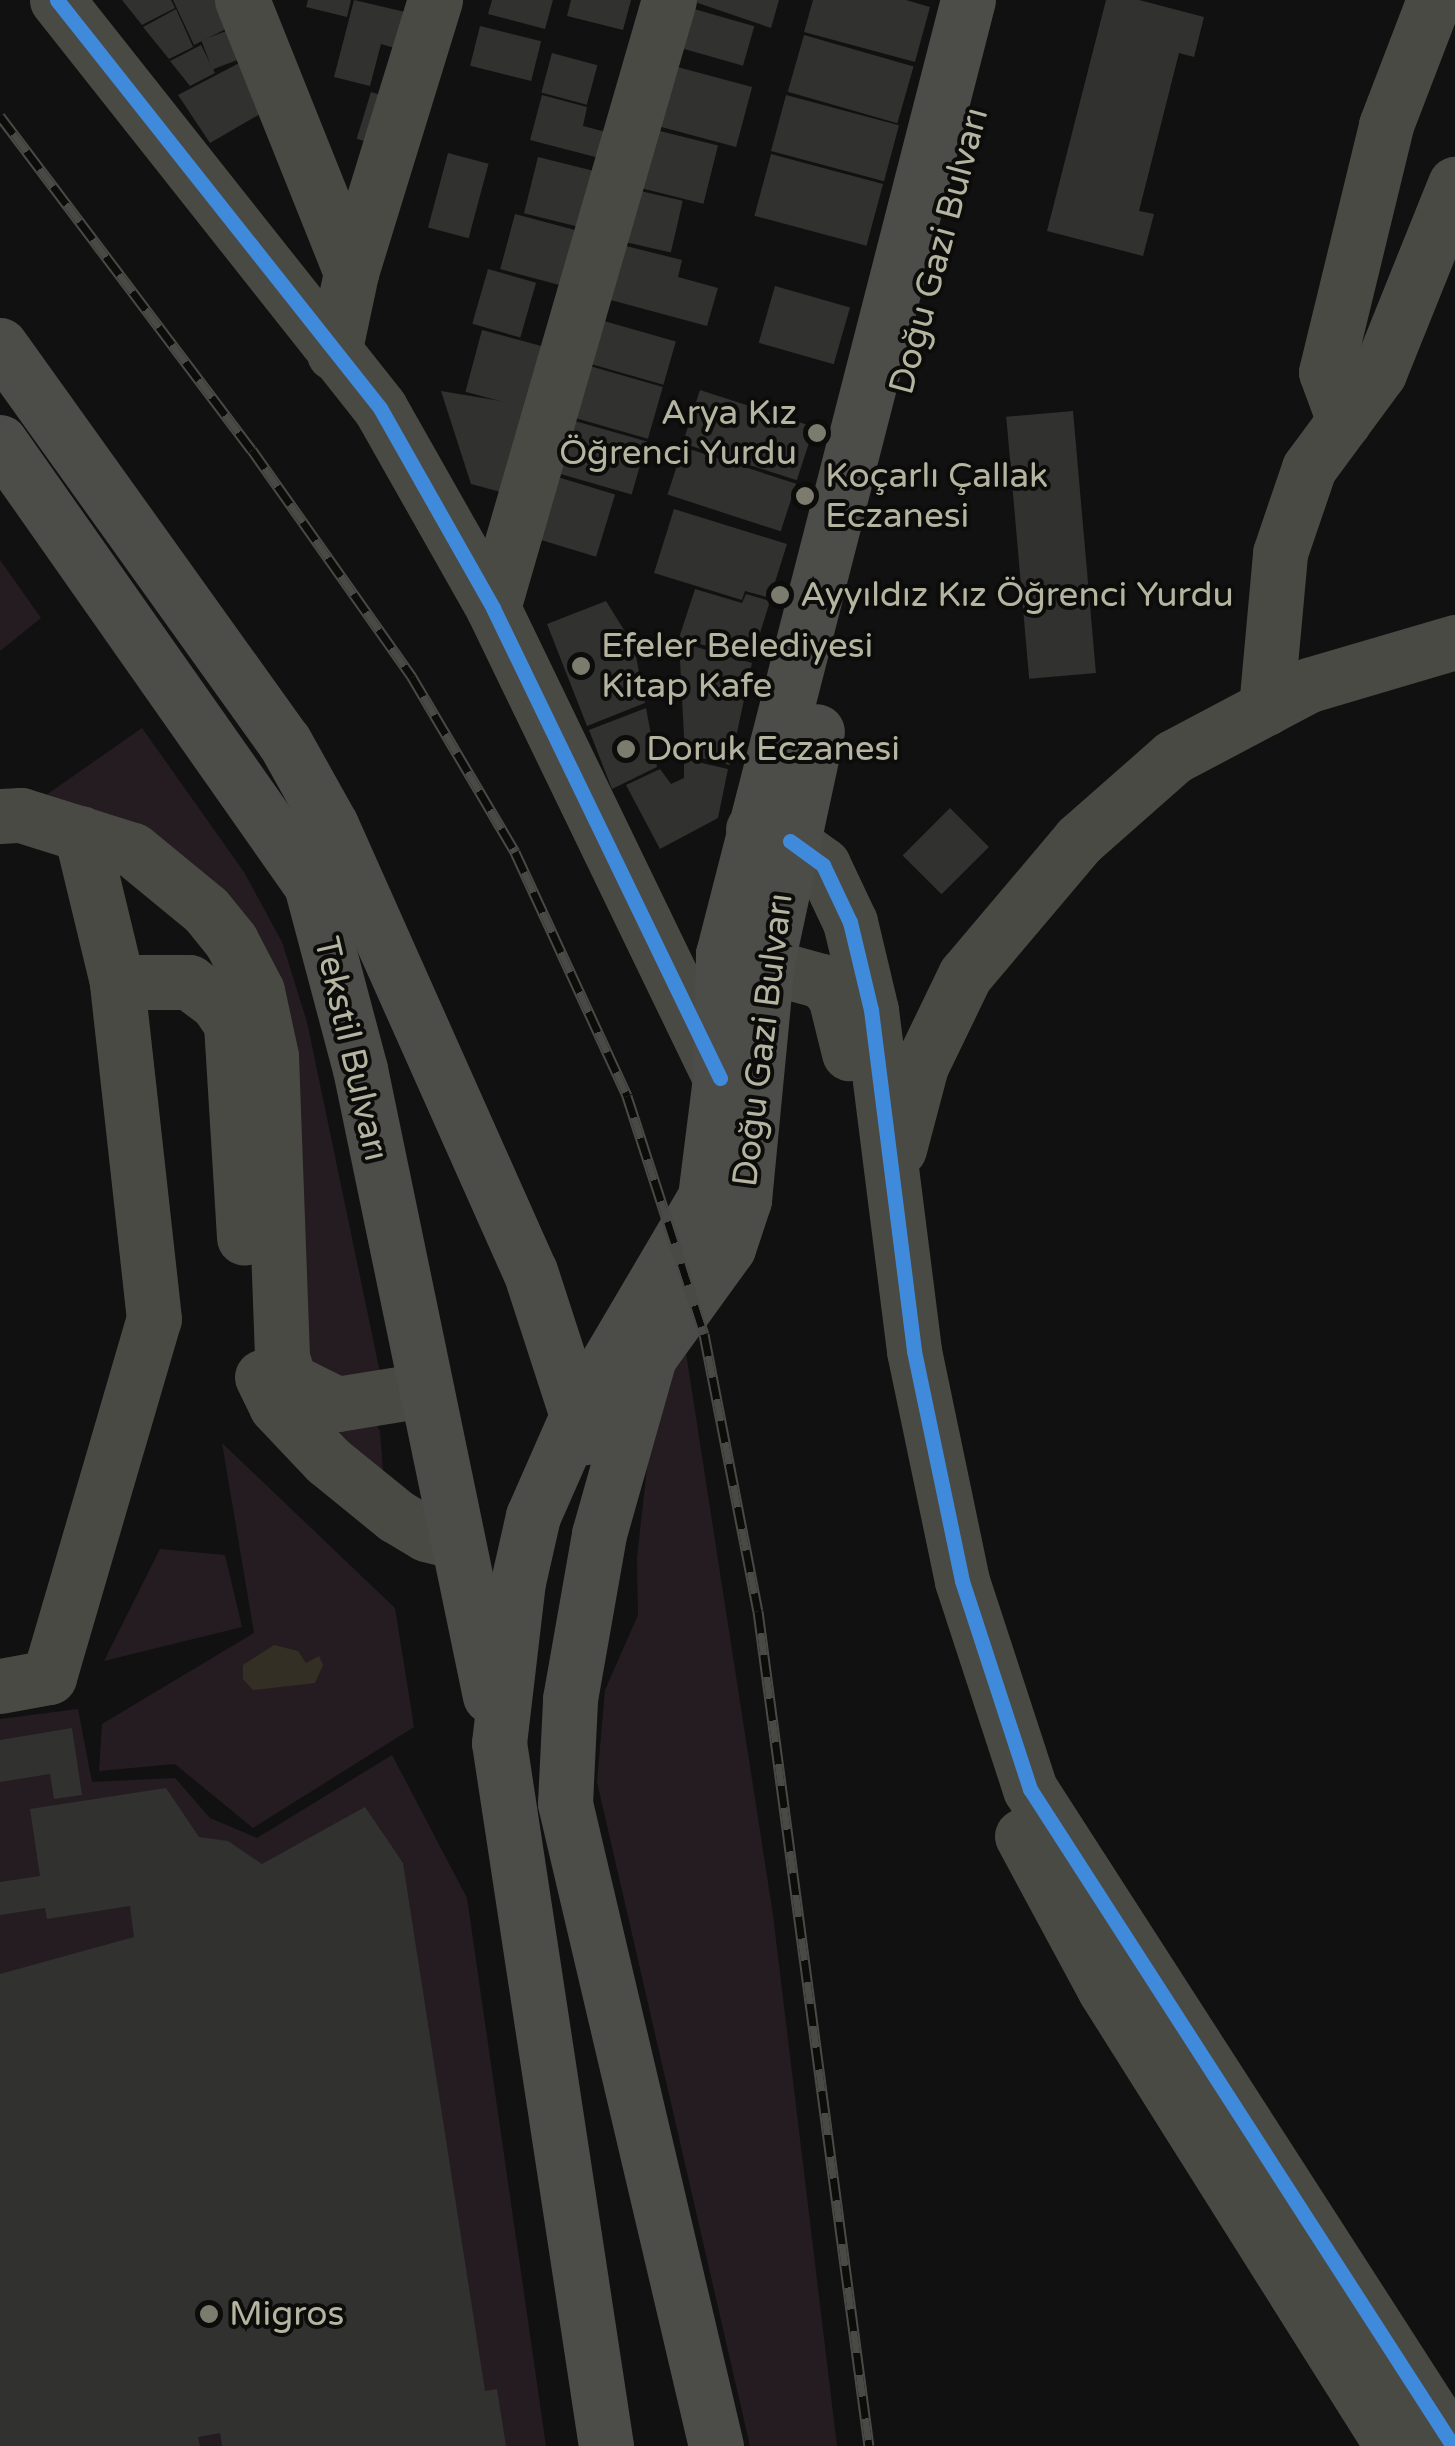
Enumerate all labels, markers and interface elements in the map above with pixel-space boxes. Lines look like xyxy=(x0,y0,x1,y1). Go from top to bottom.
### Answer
street label: Doğu Gazi Bulvarı xyxy=(881,103,997,399)
place label: Arya Kız Öğrenci Yurdu xyxy=(559,392,797,474)
marker: Arya Kız Öğrenci Yurdu xyxy=(806,422,828,444)
place label: Koçarlı Çallak Eczanesi xyxy=(825,455,1048,537)
marker: Koçarlı Çallak Eczanesi xyxy=(794,485,816,507)
place label: Ayyıldız Kız Öğrenci Yurdu xyxy=(800,574,1234,616)
marker: Ayyıldız Kız Öğrenci Yurdu xyxy=(769,584,791,606)
place label: Efeler Belediyesi Kitap Kafe xyxy=(601,625,873,707)
marker: Efeler Belediyesi Kitap Kafe xyxy=(570,655,592,677)
place label: Doruk Eczanesi xyxy=(646,728,900,770)
marker: Doruk Eczanesi xyxy=(615,738,637,760)
street label: Doğu Gazi Bulvarı xyxy=(724,891,802,1189)
street label: Tekstil Bulvarı xyxy=(305,933,397,1165)
place label: Migros xyxy=(229,2293,344,2335)
marker: Migros xyxy=(198,2303,220,2325)

